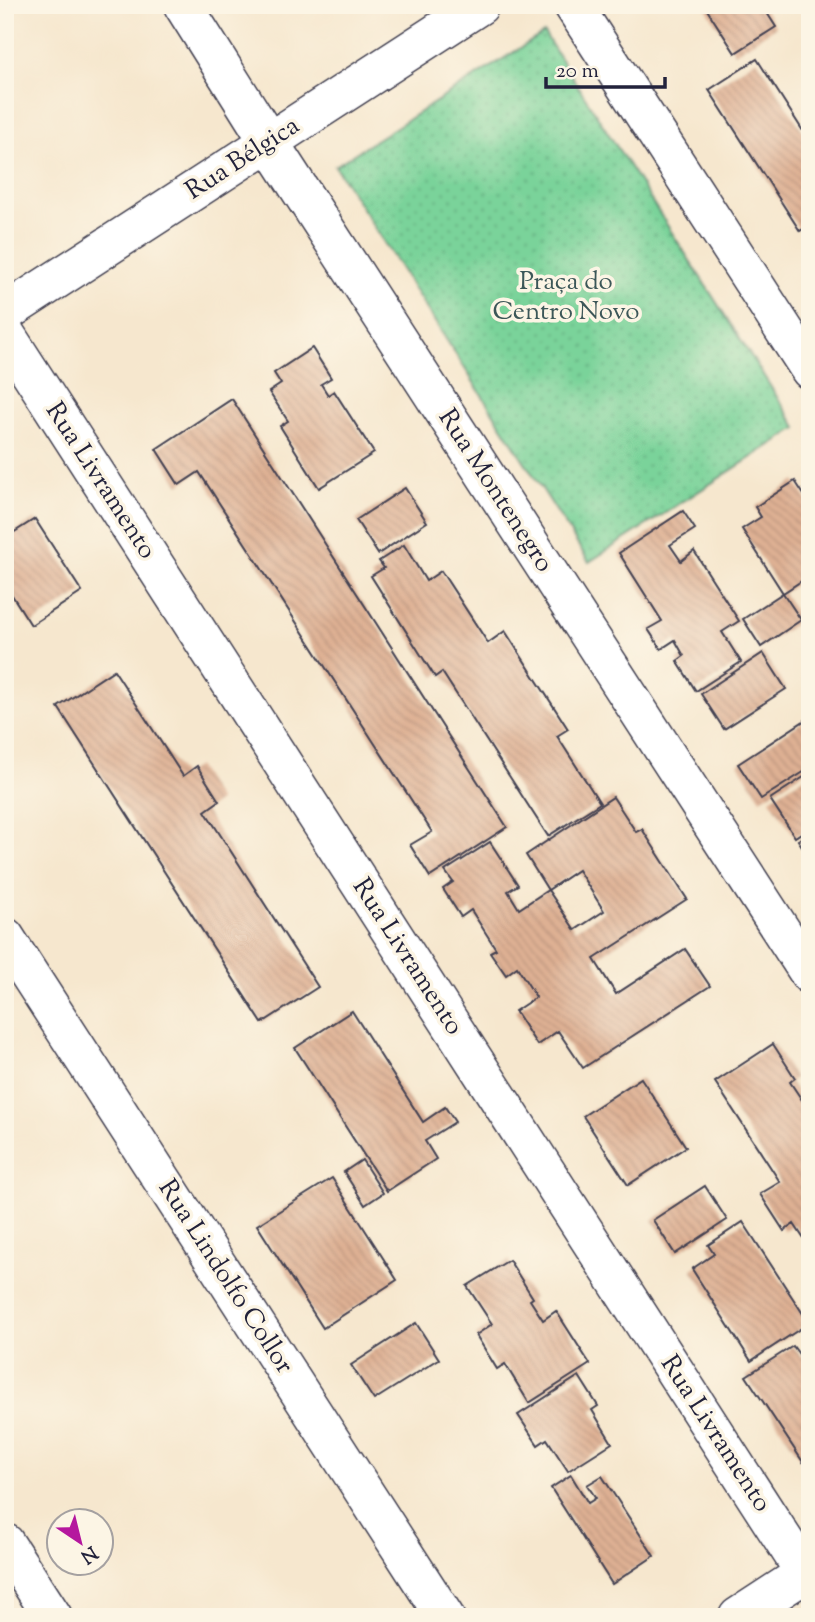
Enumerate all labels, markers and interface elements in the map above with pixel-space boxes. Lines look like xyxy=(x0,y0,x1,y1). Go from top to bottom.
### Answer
scale bar xyxy=(546,46,664,90)
text: 20 m xyxy=(556,57,599,87)
street label: Rua Bélgica xyxy=(179,108,307,210)
park label: Praça do Centro Novo xyxy=(493,264,639,331)
street label: Rua Livramento xyxy=(35,395,165,567)
street label: Rua Montenegro xyxy=(428,402,562,580)
street label: Rua Livramento xyxy=(342,871,472,1043)
street label: Rua Lindolfo Collor xyxy=(148,1173,302,1382)
street label: Rua Livramento xyxy=(650,1348,780,1520)
north arrow xyxy=(46,1506,116,1576)
text: N xyxy=(74,1538,102,1569)

